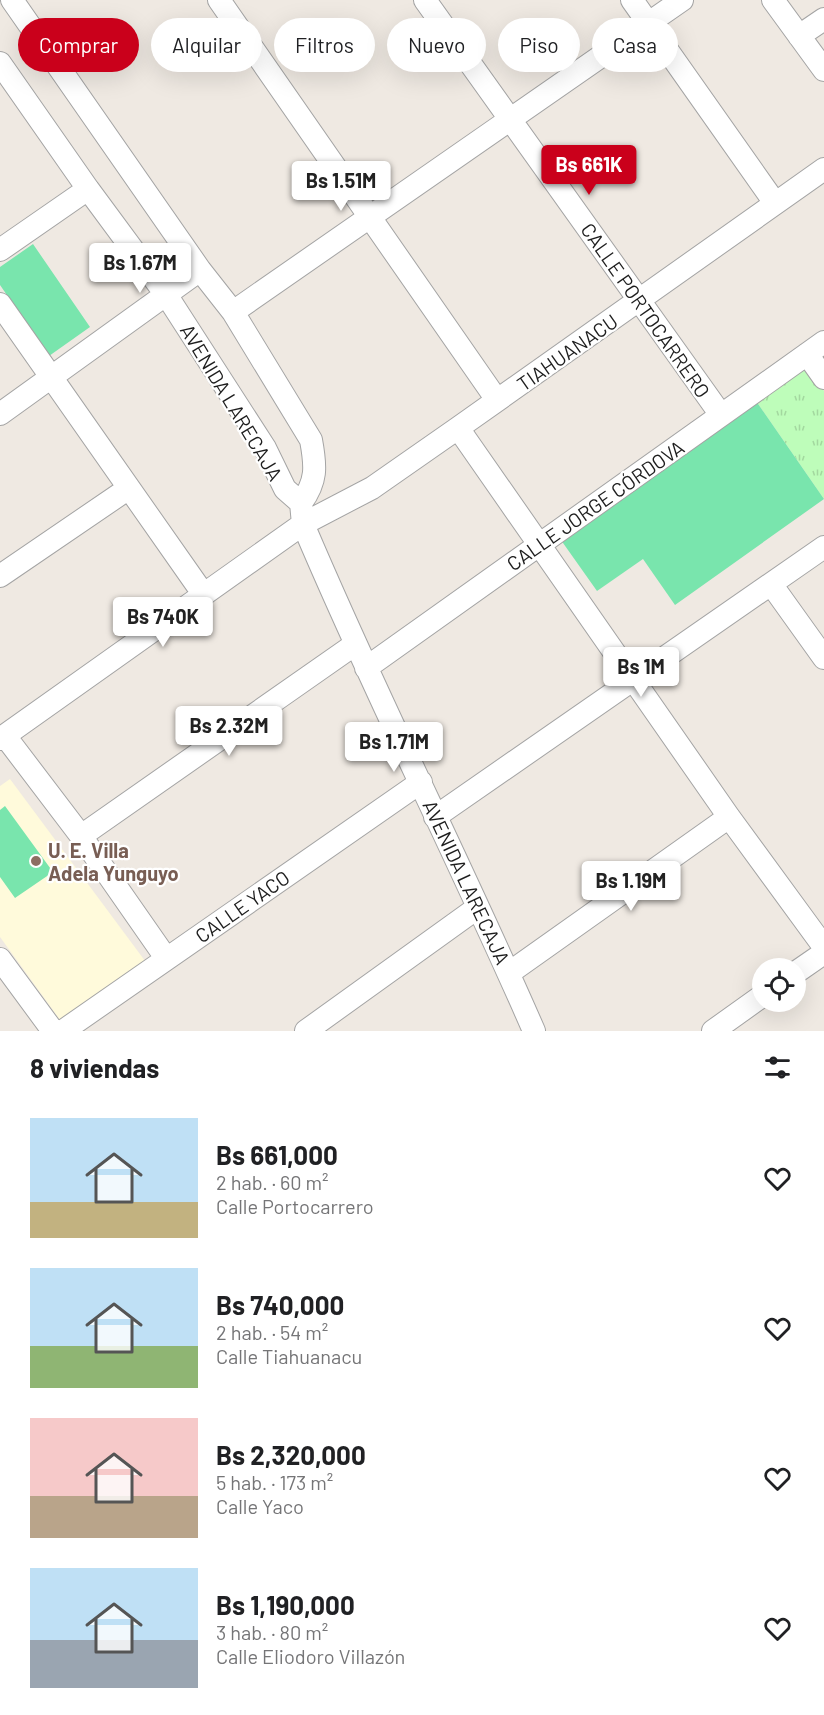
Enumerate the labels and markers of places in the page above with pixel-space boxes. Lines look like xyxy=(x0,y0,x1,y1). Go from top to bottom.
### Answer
pin: Bs 661K xyxy=(534,145,644,196)
pin: Bs 1.51M xyxy=(279,161,403,212)
pin: Bs 1.67M xyxy=(78,243,202,294)
pin: Bs 740K xyxy=(108,597,218,648)
pin: Bs 1M xyxy=(599,647,683,698)
pin: Bs 2.32M xyxy=(167,706,291,757)
pin: Bs 1.71M xyxy=(332,722,456,773)
place label: U. E. Villa Adela Yunguyo xyxy=(48,838,179,885)
marker: U. E. Villa Adela Yunguyo xyxy=(29,854,43,868)
pin: Bs 1.19M xyxy=(569,861,693,912)

